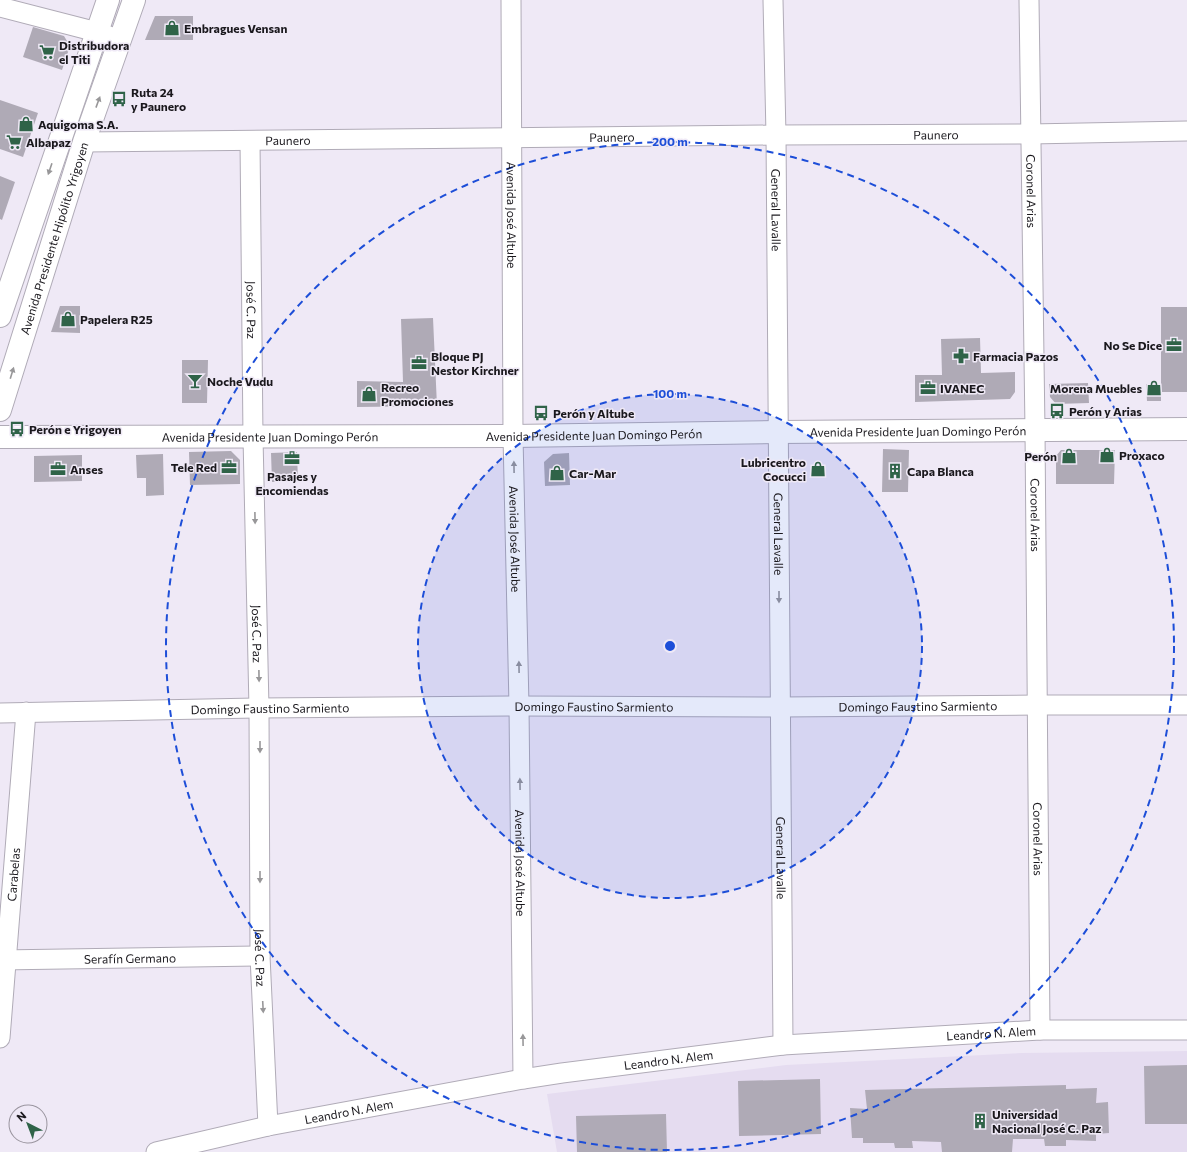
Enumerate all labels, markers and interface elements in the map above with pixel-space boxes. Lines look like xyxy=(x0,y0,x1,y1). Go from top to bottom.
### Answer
shop icon: Embragues Vensan xyxy=(163,19,181,37)
place label: Embragues Vensan xyxy=(184,21,287,35)
place label: Distribudora el Titi xyxy=(59,38,129,66)
supermarket icon: Distribudora el Titi xyxy=(38,43,56,61)
place label: Ruta 24 y Paunero xyxy=(131,85,186,113)
bus stop icon: Ruta 24 y Paunero xyxy=(110,90,128,108)
one-way arrow xyxy=(96,96,102,108)
shop icon: Aquigoma S.A. xyxy=(17,115,35,133)
place label: Aquigoma S.A. xyxy=(38,117,118,131)
street label: Paunero xyxy=(913,127,959,141)
street label: Paunero xyxy=(589,129,635,144)
supermarket icon: Albapaz xyxy=(5,133,23,151)
street label: Paunero xyxy=(265,133,311,147)
text: 200 m xyxy=(652,134,688,148)
place label: Albapaz xyxy=(26,135,71,149)
street label: Avenida Presidente Hipólito Yrigoyen xyxy=(17,140,91,336)
street label: Coronel Arias xyxy=(1024,154,1039,228)
street label: Avenida José Altube xyxy=(504,162,519,268)
one-way arrow xyxy=(47,164,53,176)
street label: General Lavalle xyxy=(769,169,784,251)
street label: José C. Paz xyxy=(243,281,259,339)
shop icon: Papelera R25 xyxy=(59,310,77,328)
place label: Papelera R25 xyxy=(80,312,153,326)
office icon: No Se Dice xyxy=(1165,336,1183,354)
place label: No Se Dice xyxy=(1103,338,1162,352)
pharmacy icon: Farmacia Pazos xyxy=(952,347,970,365)
place label: Bloque PJ Nestor Kirchner xyxy=(431,349,519,377)
place label: Farmacia Pazos xyxy=(973,349,1059,363)
office icon: Bloque PJ Nestor Kirchner xyxy=(410,354,428,372)
one-way arrow xyxy=(9,366,15,378)
bar icon: Noche Vudu xyxy=(186,372,204,390)
place label: Noche Vudu xyxy=(207,374,273,388)
office icon: IVANEC xyxy=(919,379,937,397)
shop icon: Morena Muebles xyxy=(1145,379,1163,397)
place label: Recreo Promociones xyxy=(381,380,454,408)
place label: IVANEC xyxy=(940,381,984,395)
place label: Morena Muebles xyxy=(1050,381,1142,395)
shop icon: Recreo Promociones xyxy=(360,385,378,403)
text: 100 m xyxy=(653,386,687,400)
bus stop icon: Perón y Arias xyxy=(1048,402,1066,420)
bus stop icon: Perón y Altube xyxy=(532,404,550,422)
place label: Perón y Arias xyxy=(1069,404,1142,418)
place label: Perón y Altube xyxy=(553,406,634,420)
bus stop icon: Perón e Yrigoyen xyxy=(8,420,26,438)
place label: Perón e Yrigoyen xyxy=(29,422,121,436)
street label: Avenida Presidente Juan Domingo Perón xyxy=(810,423,1026,439)
street label: Avenida Presidente Juan Domingo Perón xyxy=(486,426,702,443)
street label: Avenida Presidente Juan Domingo Perón xyxy=(162,429,378,444)
shop icon: Proxaco xyxy=(1098,446,1116,464)
shop icon: Perón xyxy=(1060,447,1078,465)
place label: Proxaco xyxy=(1119,448,1165,462)
office icon: Pasajes y Encomiendas xyxy=(283,449,301,467)
place label: Perón xyxy=(1024,449,1057,463)
place label: Lubricentro Cocucci xyxy=(741,455,806,483)
office icon: Tele Red xyxy=(220,458,238,476)
office icon: Anses xyxy=(49,460,67,478)
place label: Tele Red xyxy=(171,460,217,474)
shop icon: Lubricentro Cocucci xyxy=(809,460,827,478)
one-way arrow xyxy=(510,461,517,473)
place label: Anses xyxy=(70,462,103,476)
building icon: Capa Blanca xyxy=(886,462,904,480)
shop icon: Car-Mar xyxy=(548,464,566,482)
place label: Capa Blanca xyxy=(907,464,974,478)
place label: Car-Mar xyxy=(569,466,616,480)
place label: Pasajes y Encomiendas xyxy=(255,469,329,497)
street label: Coronel Arias xyxy=(1028,478,1043,552)
street label: Avenida José Altube xyxy=(507,485,523,592)
street label: General Lavalle xyxy=(772,493,786,575)
one-way arrow xyxy=(252,512,258,525)
one-way arrow xyxy=(776,591,783,603)
street label: José C. Paz xyxy=(249,605,265,663)
centre of rings xyxy=(663,639,677,653)
one-way arrow xyxy=(515,661,522,673)
one-way arrow xyxy=(256,670,262,683)
street label: Domingo Faustino Sarmiento xyxy=(838,698,997,714)
street label: Domingo Faustino Sarmiento xyxy=(514,699,673,714)
street label: Domingo Faustino Sarmiento xyxy=(190,700,349,716)
one-way arrow xyxy=(257,741,263,754)
one-way arrow xyxy=(517,777,523,790)
street label: Coronel Arias xyxy=(1031,802,1046,876)
street label: Avenida José Altube xyxy=(513,809,528,916)
street label: General Lavalle xyxy=(774,817,789,899)
street label: Carabelas xyxy=(4,847,22,902)
one-way arrow xyxy=(257,871,263,884)
street label: José C. Paz xyxy=(252,929,268,987)
street label: Serafín Germano xyxy=(84,950,176,966)
one-way arrow xyxy=(260,1001,266,1014)
street label: Leandro N. Alem xyxy=(946,1023,1036,1042)
one-way arrow xyxy=(520,1033,526,1046)
street label: Leandro N. Alem xyxy=(623,1047,714,1072)
street label: Leandro N. Alem xyxy=(303,1096,394,1126)
north arrow xyxy=(8,1104,48,1144)
place label: Universidad Nacional José C. Paz xyxy=(992,1107,1102,1136)
text: N xyxy=(14,1109,28,1124)
building icon: Universidad Nacional José C. Paz xyxy=(971,1112,989,1130)

